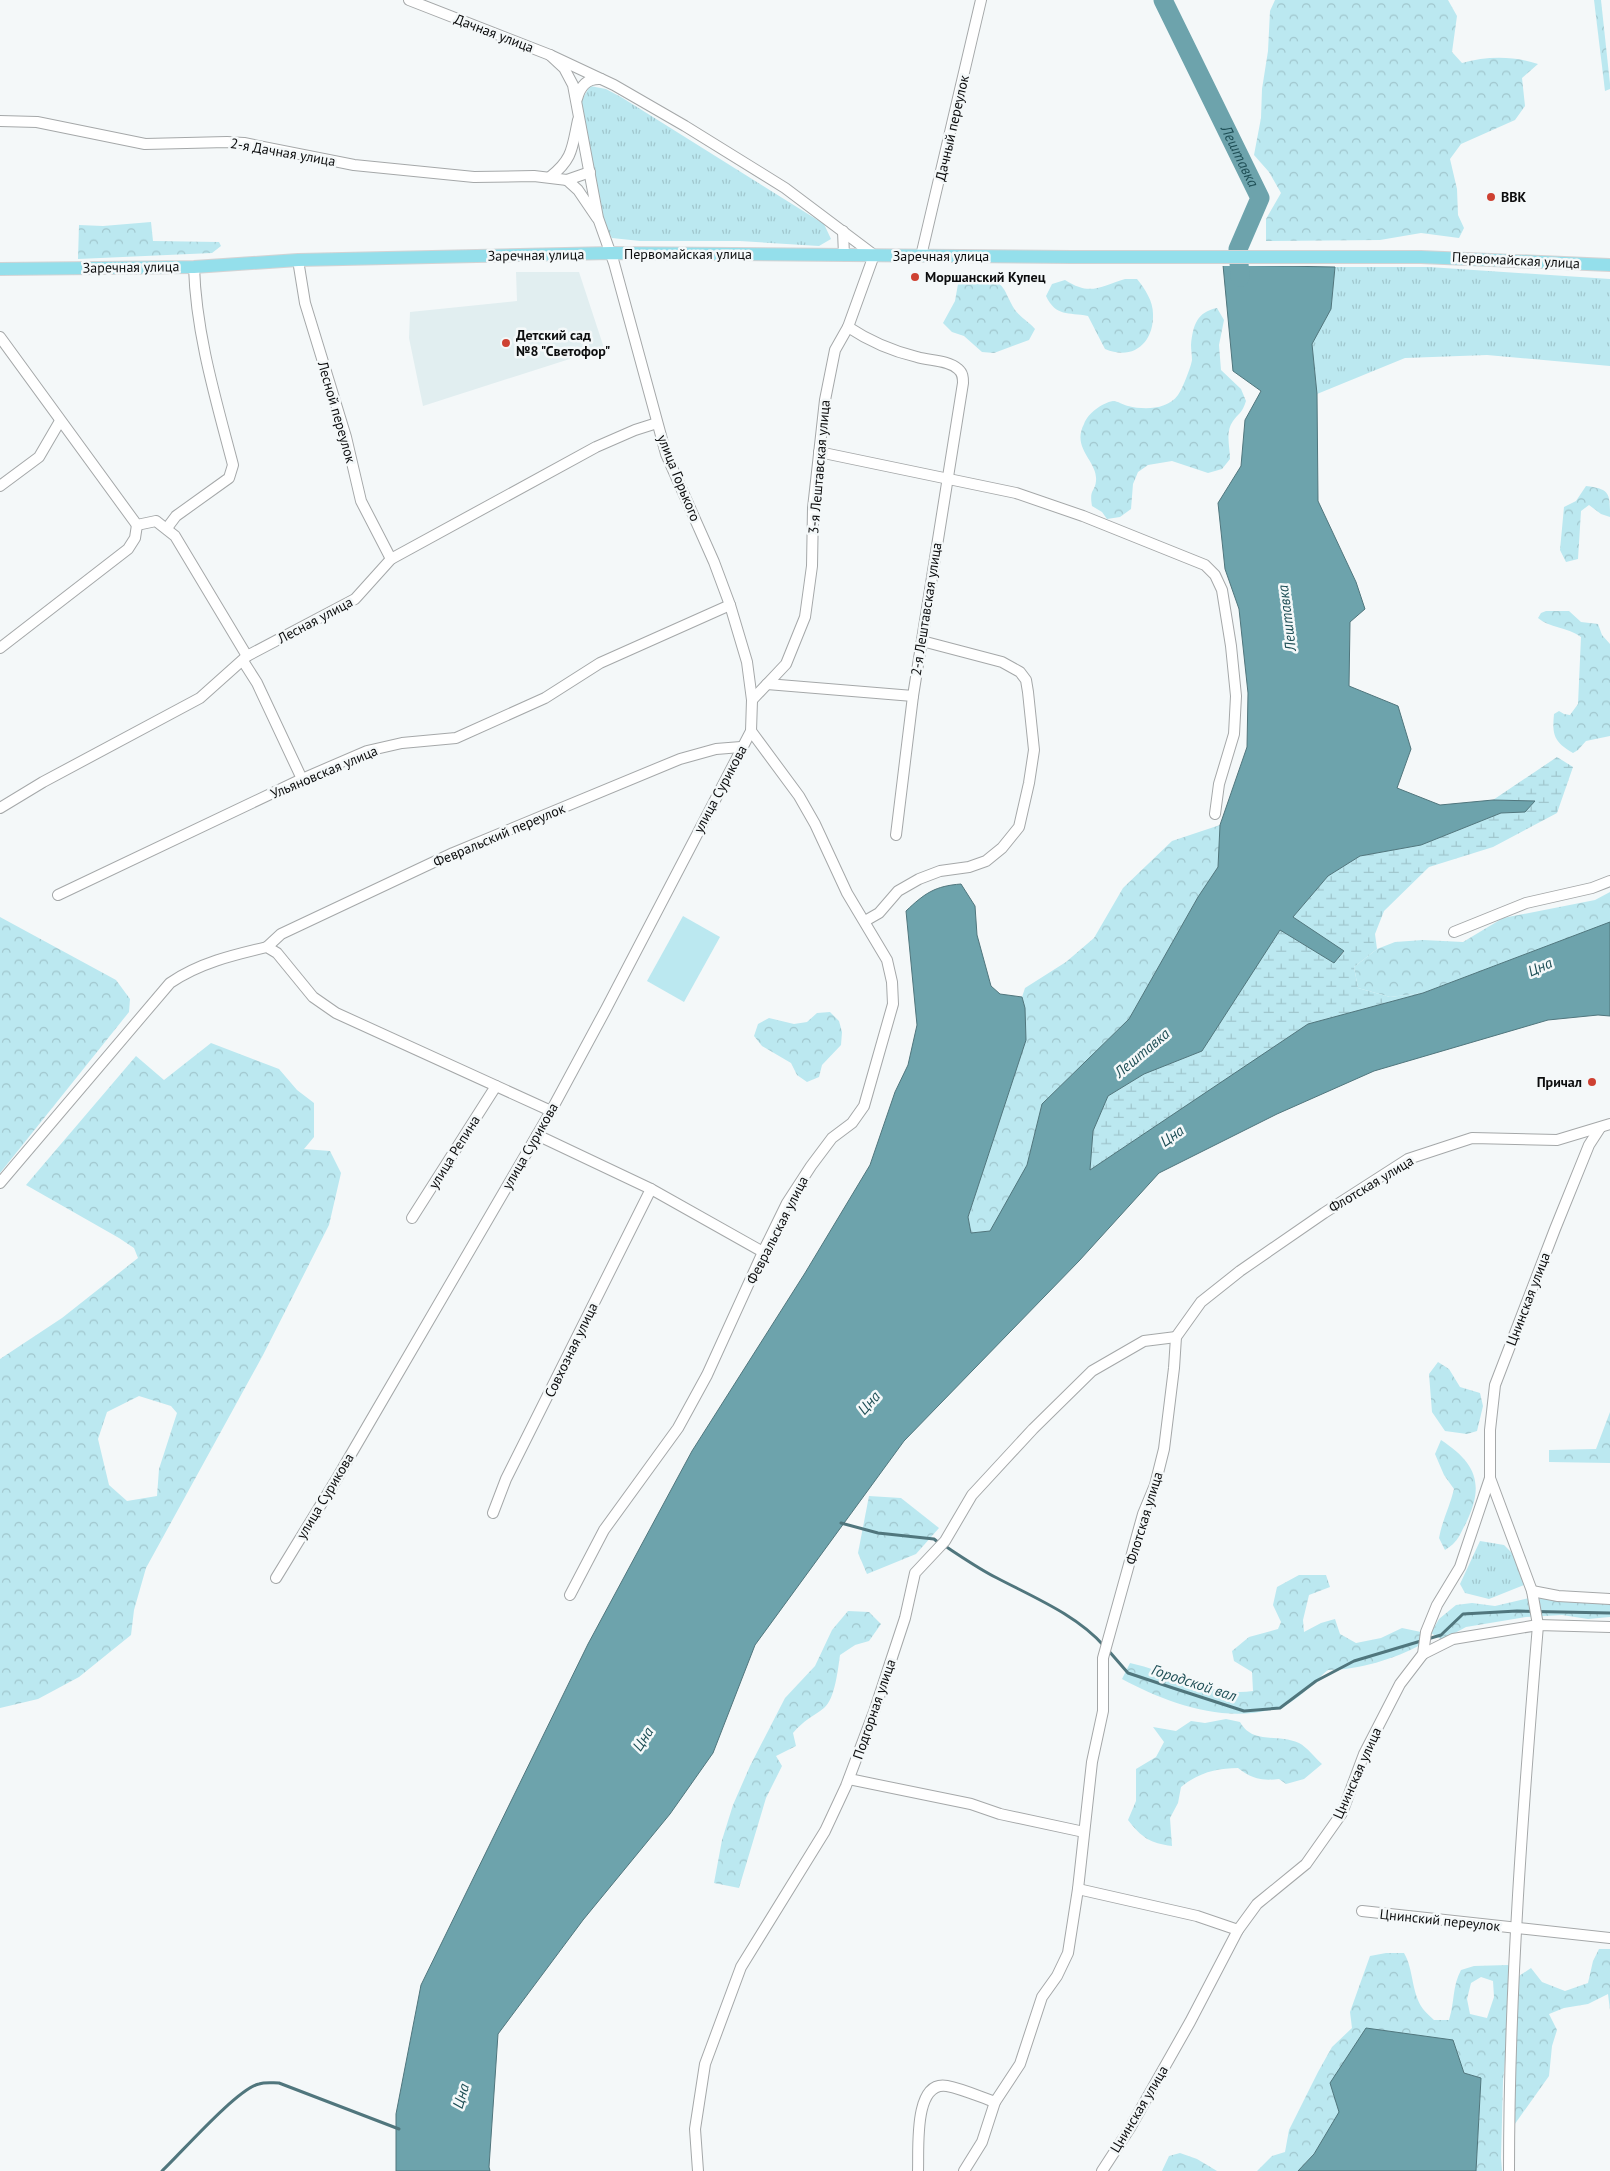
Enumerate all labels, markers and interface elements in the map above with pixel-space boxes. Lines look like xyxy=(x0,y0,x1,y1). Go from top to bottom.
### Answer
street label: Дачная улица xyxy=(452,10,536,56)
street label: Дачный переулок xyxy=(931,73,973,183)
water label: Лештавка xyxy=(1216,121,1263,191)
street label: 2-я Дачная улица xyxy=(229,134,337,170)
place label: ВВК xyxy=(1501,188,1527,206)
marker: ВВК xyxy=(1485,191,1497,203)
street label: Заречная улица xyxy=(488,245,584,265)
street label: Первомайская улица xyxy=(624,245,752,263)
street label: Заречная улица xyxy=(893,247,989,265)
street label: Первомайская улица xyxy=(1452,248,1580,272)
street label: Заречная улица xyxy=(83,257,179,277)
place label: Моршанский Купец xyxy=(925,268,1046,286)
marker: Моршанский Купец xyxy=(909,271,921,283)
place label: Детский сад №8 "Светофор" xyxy=(516,326,611,360)
marker: Детский сад №8 "Светофор" xyxy=(500,337,512,349)
street label: Лесной переулок xyxy=(314,358,360,465)
street label: 3-я Лештавская улица xyxy=(804,399,834,535)
street label: улица Горького xyxy=(653,432,705,524)
street label: 2-я Лештавская улица xyxy=(907,541,945,677)
water label: Лештавка xyxy=(1273,583,1300,653)
street label: Лесная улица xyxy=(273,593,356,648)
street label: Ульяновская улица xyxy=(268,741,380,803)
street label: улица Сурикова xyxy=(689,742,751,836)
street label: Февральский переулок xyxy=(430,799,568,871)
water label: Цна xyxy=(1525,953,1556,980)
water label: Лештавка xyxy=(1109,1024,1174,1082)
place label: Причал xyxy=(1537,1073,1582,1091)
marker: Причал xyxy=(1586,1076,1598,1088)
street label: улица Сурикова xyxy=(498,1099,562,1193)
street label: улица Репина xyxy=(424,1112,484,1192)
water label: Цна xyxy=(1156,1120,1188,1151)
street label: Флотская улица xyxy=(1325,1152,1417,1216)
street label: Февральская улица xyxy=(742,1173,812,1287)
street label: Цнинская улица xyxy=(1502,1250,1554,1348)
street label: Совхозная улица xyxy=(540,1300,602,1400)
water label: Цна xyxy=(853,1387,884,1418)
street label: улица Сурикова xyxy=(292,1450,358,1542)
street label: Флотская улица xyxy=(1121,1469,1167,1567)
street label: Подгорная улица xyxy=(848,1656,900,1761)
water label: Городской вал xyxy=(1149,1660,1240,1705)
water label: Цна xyxy=(628,1723,658,1754)
street label: Цнинская улица xyxy=(1329,1724,1385,1822)
street label: Цнинский переулок xyxy=(1379,1905,1501,1935)
street label: Цнинская улица xyxy=(1106,2062,1172,2156)
water label: Цна xyxy=(448,2080,473,2111)

